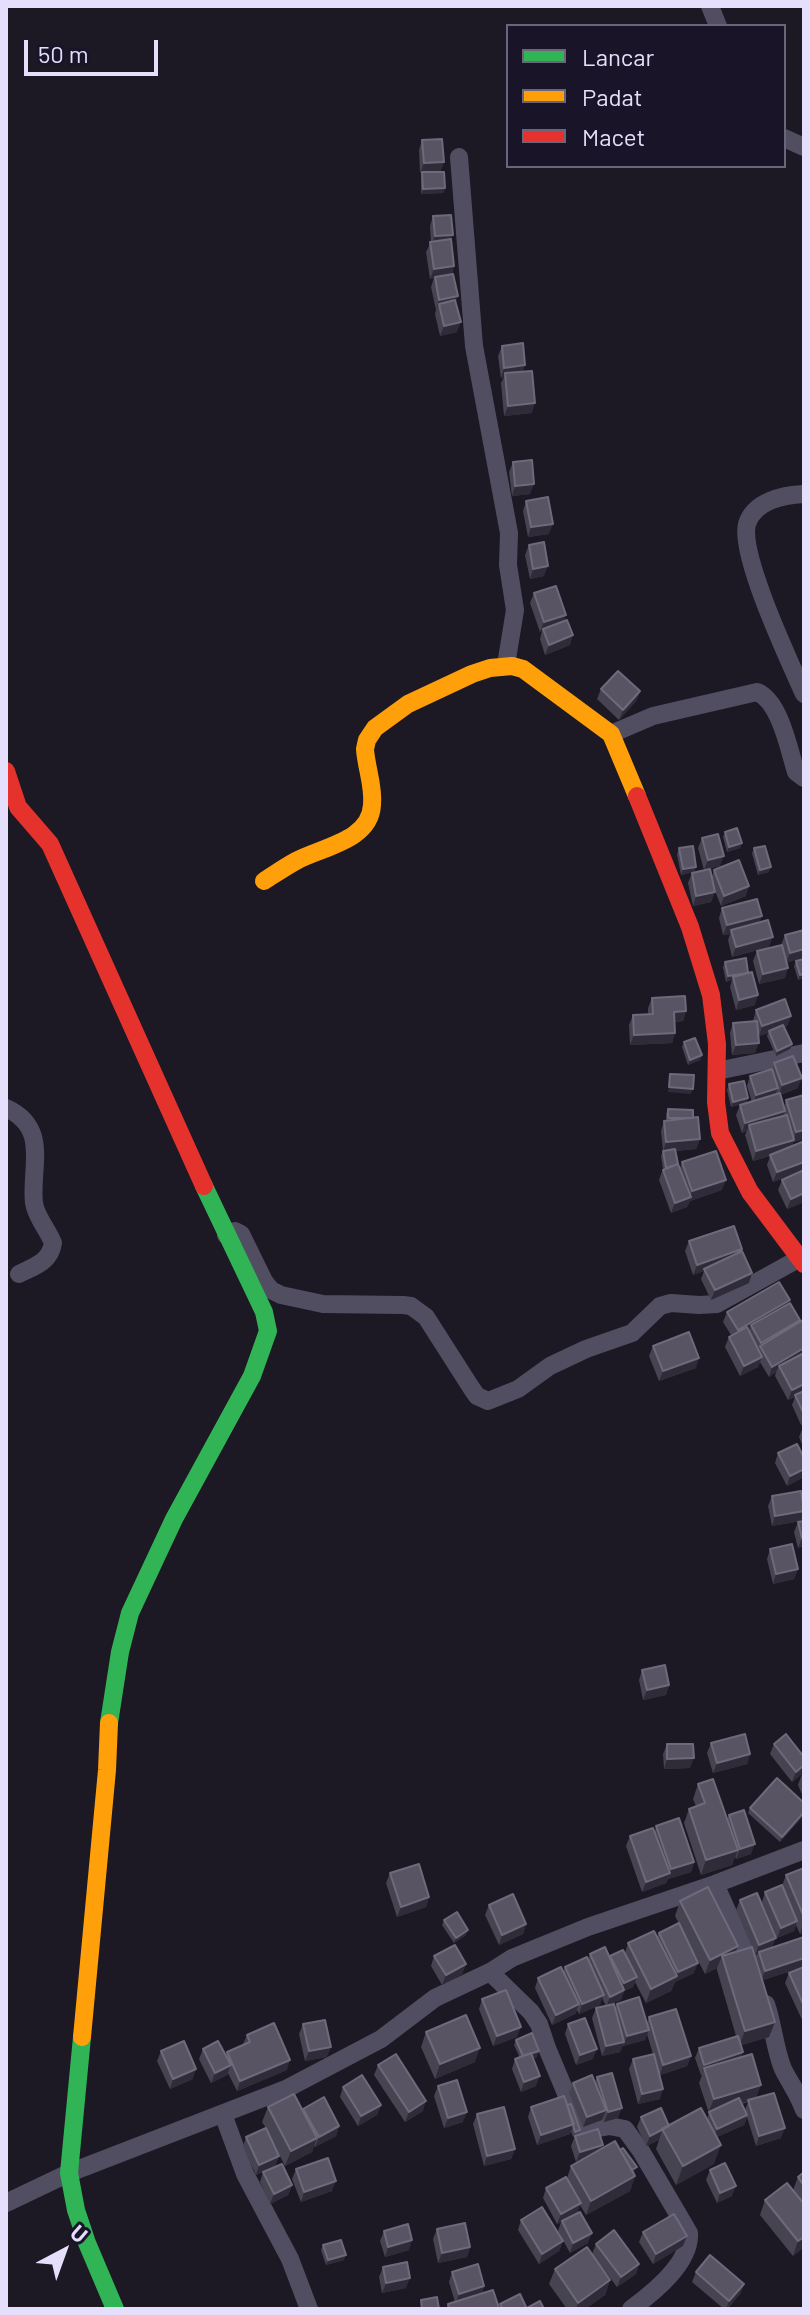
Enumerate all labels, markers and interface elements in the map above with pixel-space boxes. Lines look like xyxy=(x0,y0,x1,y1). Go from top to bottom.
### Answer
scale bar xyxy=(28,24,162,74)
legend xyxy=(506,24,786,168)
text: 50 m xyxy=(38,39,89,68)
text: Lancar xyxy=(582,42,654,71)
text: Padat xyxy=(582,82,642,111)
text: Macet xyxy=(582,122,645,151)
north arrow xyxy=(24,2211,104,2291)
text: U xyxy=(66,2219,93,2247)

